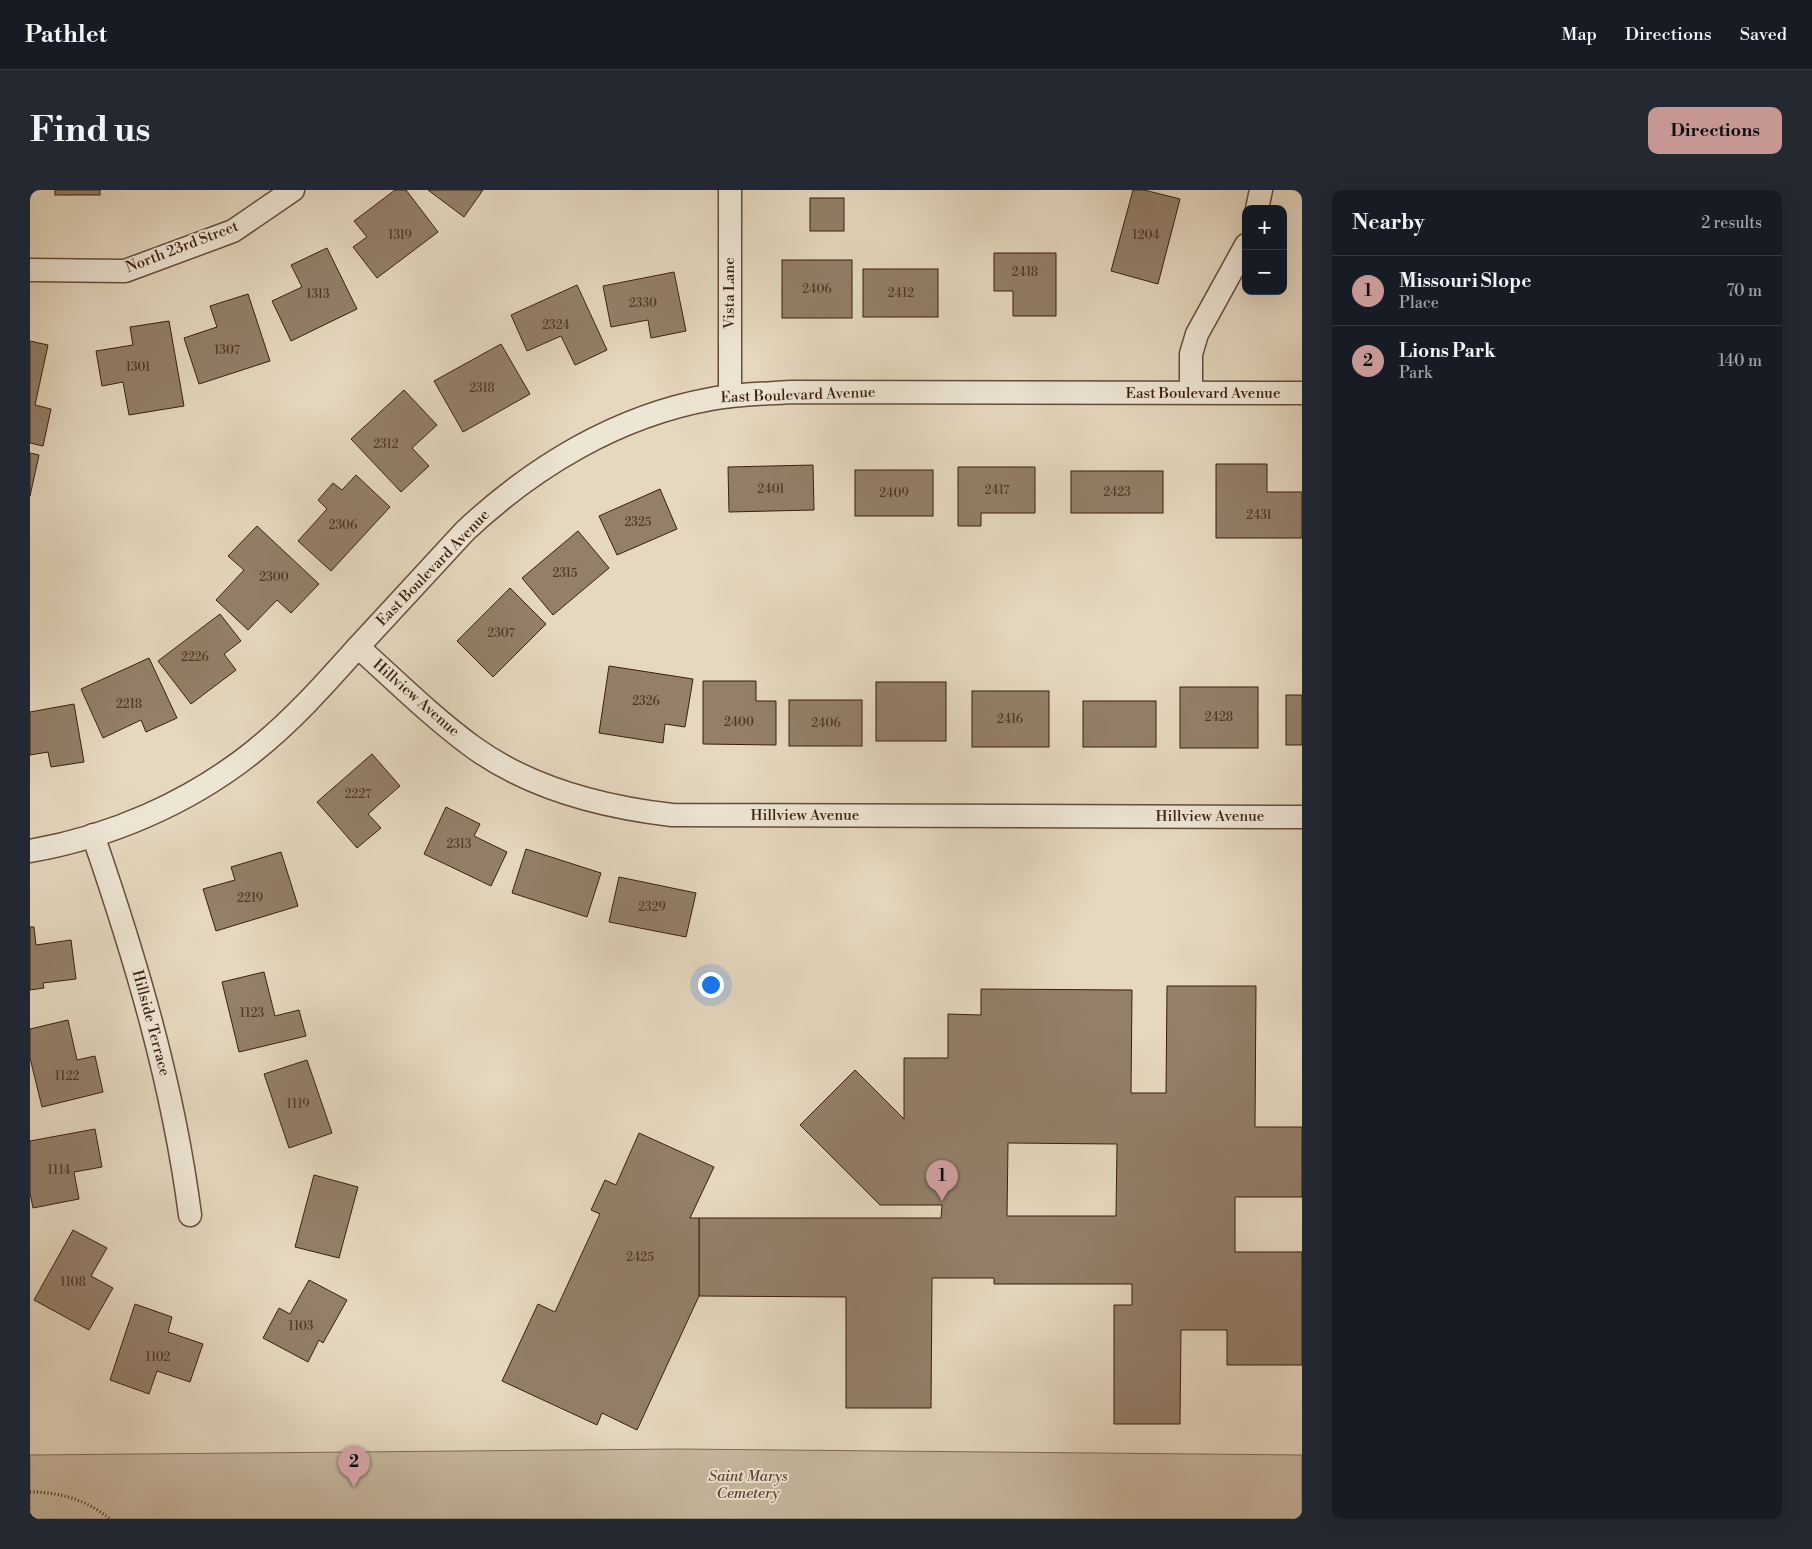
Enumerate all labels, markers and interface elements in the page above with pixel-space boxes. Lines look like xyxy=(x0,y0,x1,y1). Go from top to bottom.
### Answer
text: Pathlet xyxy=(25,20,107,50)
text: Map xyxy=(1561,23,1597,46)
text: Directions xyxy=(1625,23,1712,46)
text: Saved xyxy=(1740,23,1787,46)
button: Directions xyxy=(1648,107,1782,154)
text: Find us xyxy=(30,109,150,152)
map controls xyxy=(1242,205,1287,295)
button: + xyxy=(1242,205,1287,250)
text: Nearby xyxy=(1352,210,1425,236)
text: 2 results xyxy=(1701,213,1762,233)
street label: North 23rd Street xyxy=(123,216,242,277)
house number: 1319 xyxy=(388,228,412,243)
house number: 1204 xyxy=(1132,228,1160,243)
button: − xyxy=(1242,250,1287,295)
street label: Vista Lane xyxy=(720,257,739,330)
house number: 2418 xyxy=(1012,265,1038,280)
text: Missouri Slope xyxy=(1399,269,1531,293)
text: 1 xyxy=(1364,281,1372,301)
text: 70 m xyxy=(1726,281,1762,301)
house number: 2406 xyxy=(802,282,832,297)
house number: 2412 xyxy=(888,286,914,301)
house number: 1313 xyxy=(306,287,330,302)
text: Place xyxy=(1399,293,1439,313)
house number: 2330 xyxy=(629,296,657,311)
house number: 2324 xyxy=(542,318,570,333)
text: Lions Park xyxy=(1399,339,1496,363)
house number: 1307 xyxy=(214,343,240,358)
text: 2 xyxy=(1363,351,1373,371)
text: 140 m xyxy=(1718,351,1762,371)
house number: 1301 xyxy=(126,360,151,375)
text: Park xyxy=(1399,363,1432,383)
house number: 2318 xyxy=(469,381,495,396)
street label: East Boulevard Avenue xyxy=(720,383,876,407)
street label: East Boulevard Avenue xyxy=(1126,384,1280,403)
house number: 2312 xyxy=(373,437,399,452)
house number: 2401 xyxy=(758,482,785,497)
house number: 2417 xyxy=(985,483,1009,498)
house number: 2423 xyxy=(1103,485,1131,500)
house number: 2409 xyxy=(879,486,909,501)
street label: East Boulevard Avenue xyxy=(372,506,494,630)
house number: 2431 xyxy=(1246,508,1273,523)
house number: 2325 xyxy=(625,515,652,530)
house number: 2306 xyxy=(329,518,357,533)
house number: 2315 xyxy=(553,566,578,581)
house number: 2300 xyxy=(259,570,289,585)
house number: 2307 xyxy=(487,626,515,641)
house number: 2226 xyxy=(181,650,209,665)
street label: Hillview Avenue xyxy=(369,655,463,741)
house number: 2326 xyxy=(632,694,660,709)
house number: 2218 xyxy=(116,697,142,712)
house number: 2428 xyxy=(1205,710,1233,725)
house number: 2416 xyxy=(997,712,1023,727)
house number: 2400 xyxy=(724,715,754,730)
house number: 2406 xyxy=(811,716,841,731)
house number: 2227 xyxy=(345,787,371,802)
street label: Hillview Avenue xyxy=(751,806,859,825)
street label: Hillview Avenue xyxy=(1156,807,1264,826)
house number: 2313 xyxy=(447,837,472,852)
house number: 2219 xyxy=(237,891,263,906)
house number: 2329 xyxy=(638,900,666,915)
street label: Hillside Terrace xyxy=(128,968,174,1078)
your location xyxy=(698,972,724,998)
house number: 1123 xyxy=(240,1006,265,1021)
house number: 1122 xyxy=(55,1069,79,1084)
house number: 1119 xyxy=(286,1097,310,1112)
pin: 1 xyxy=(926,1160,958,1201)
house number: 1114 xyxy=(48,1163,70,1178)
house number: 2425 xyxy=(626,1250,654,1265)
house number: 1108 xyxy=(60,1275,86,1290)
house number: 1103 xyxy=(289,1319,314,1334)
house number: 1102 xyxy=(146,1350,171,1365)
pin: 2 xyxy=(338,1446,370,1487)
park label: Saint Marys Cemetery xyxy=(708,1467,788,1503)

